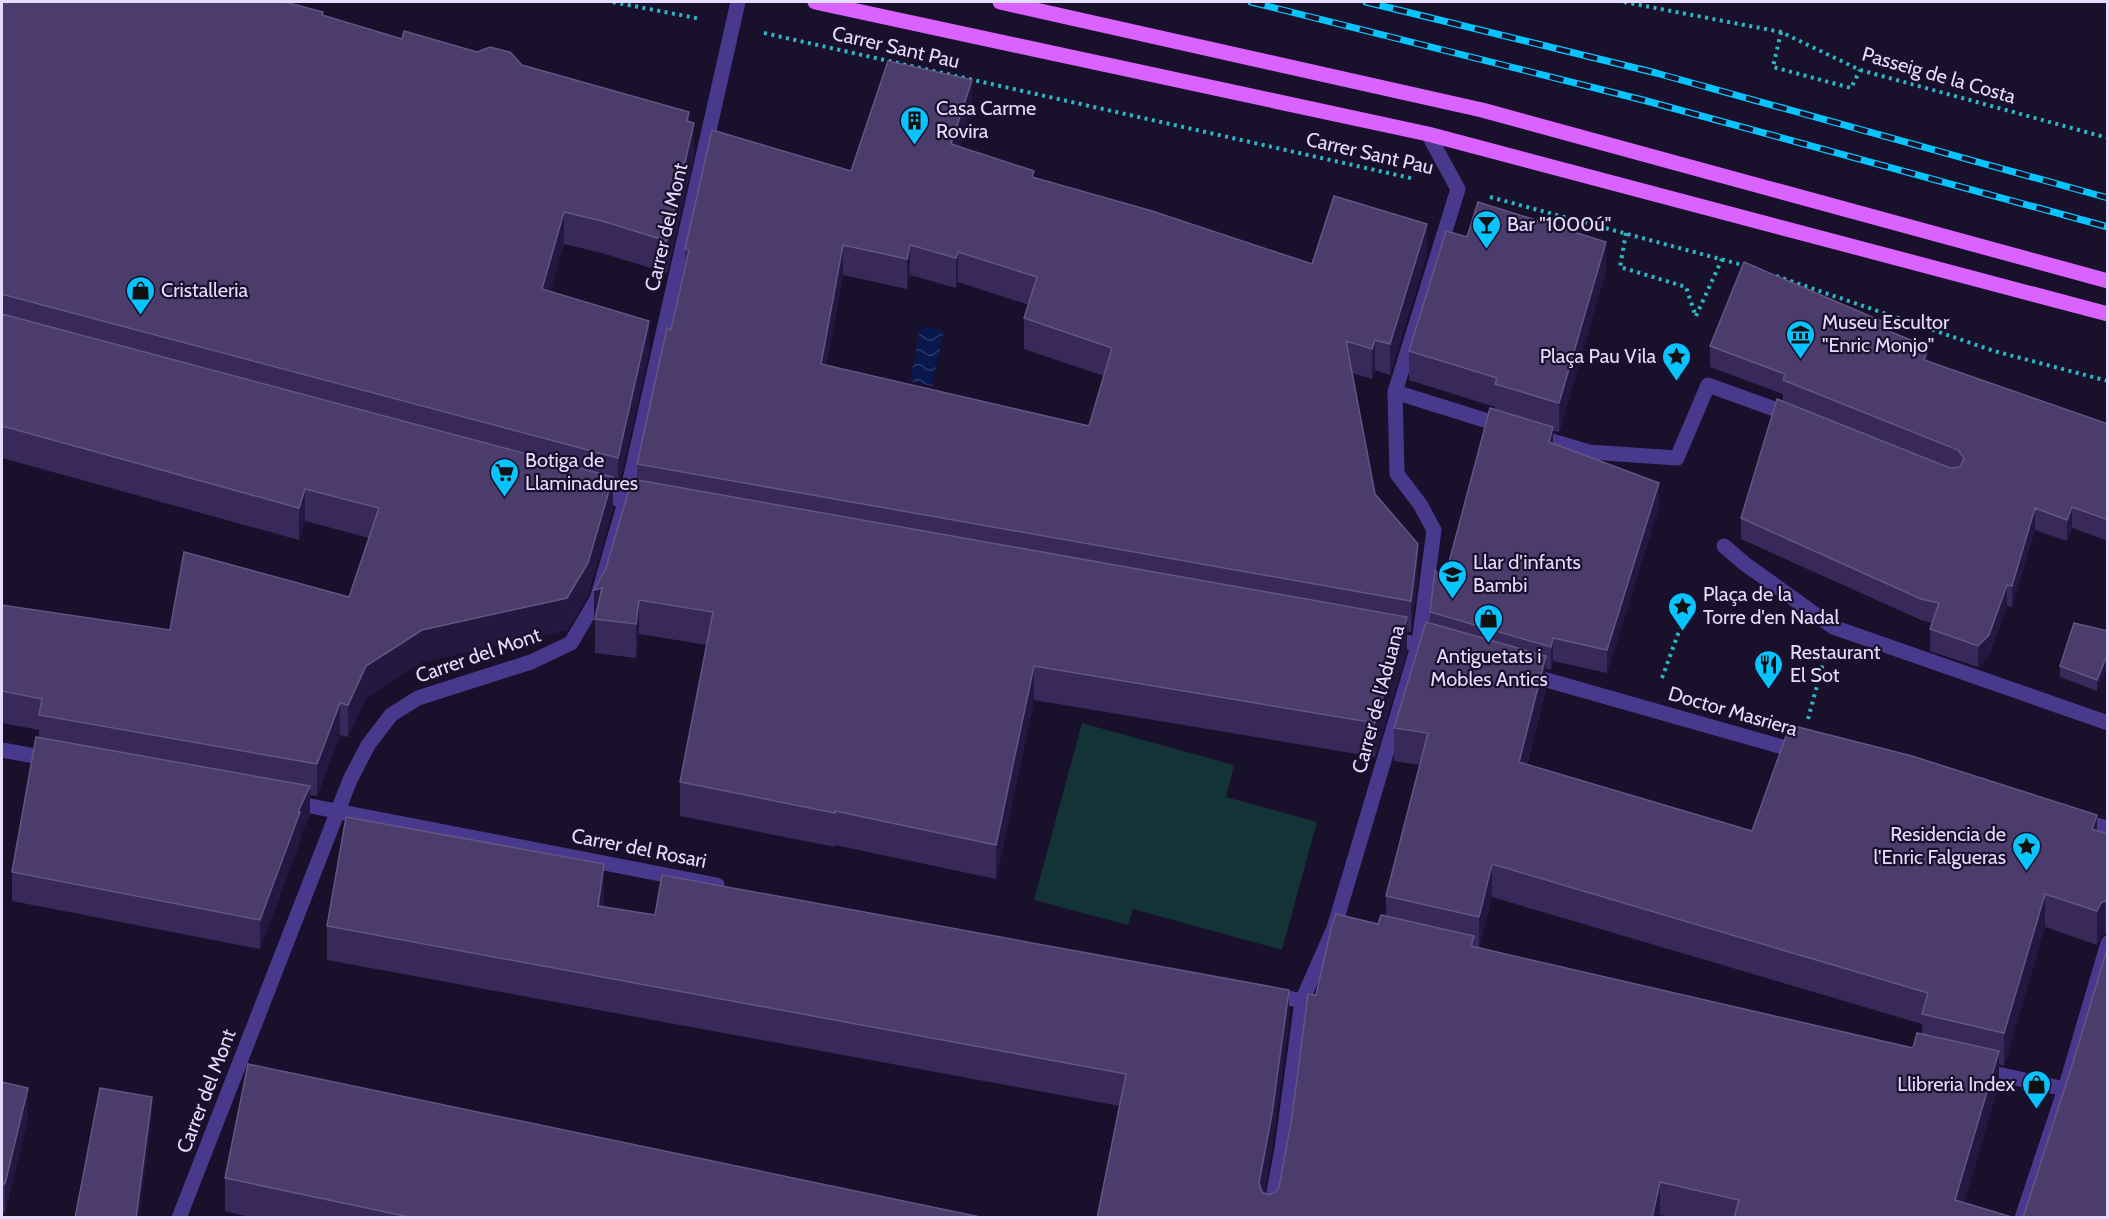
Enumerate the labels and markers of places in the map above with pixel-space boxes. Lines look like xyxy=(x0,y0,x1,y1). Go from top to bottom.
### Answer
place label: Casa Carme Rovira xyxy=(936,96,1036,143)
building icon: Casa Carme Rovira xyxy=(899,104,931,146)
bar icon: Bar "1000ú" xyxy=(1470,208,1502,250)
place label: Bar "1000ú" xyxy=(1507,212,1611,236)
shop icon: Cristalleria xyxy=(124,274,156,316)
place label: Cristalleria xyxy=(161,278,248,302)
place label: Museu Escultor "Enric Monjo" xyxy=(1822,310,1950,357)
museum icon: Museu Escultor "Enric Monjo" xyxy=(1785,318,1817,360)
place icon: Plaça Pau Vila xyxy=(1661,340,1693,382)
place label: Plaça Pau Vila xyxy=(1540,344,1656,368)
place label: Botiga de Llaminadures xyxy=(525,448,638,495)
supermarket icon: Botiga de Llaminadures xyxy=(488,456,520,498)
place label: Llar d'infants Bambi xyxy=(1473,550,1581,597)
school or university icon: Llar d'infants Bambi xyxy=(1436,558,1468,600)
place label: Plaça de la Torre d'en Nadal xyxy=(1703,582,1839,629)
place icon: Plaça de la Torre d'en Nadal xyxy=(1666,590,1698,632)
shop icon: Antiguetats i Mobles Antics xyxy=(1473,602,1505,644)
place label: Restaurant El Sot xyxy=(1790,640,1881,687)
place label: Antiguetats i Mobles Antics xyxy=(1430,644,1548,691)
restaurant icon: Restaurant El Sot xyxy=(1753,648,1785,690)
place label: Residencia de l'Enric Falgueras xyxy=(1873,822,2006,869)
place icon: Residencia de l'Enric Falgueras xyxy=(2011,830,2043,872)
shop icon: Llibreria Index xyxy=(2020,1068,2052,1110)
place label: Llibreria Index xyxy=(1897,1072,2016,1096)

